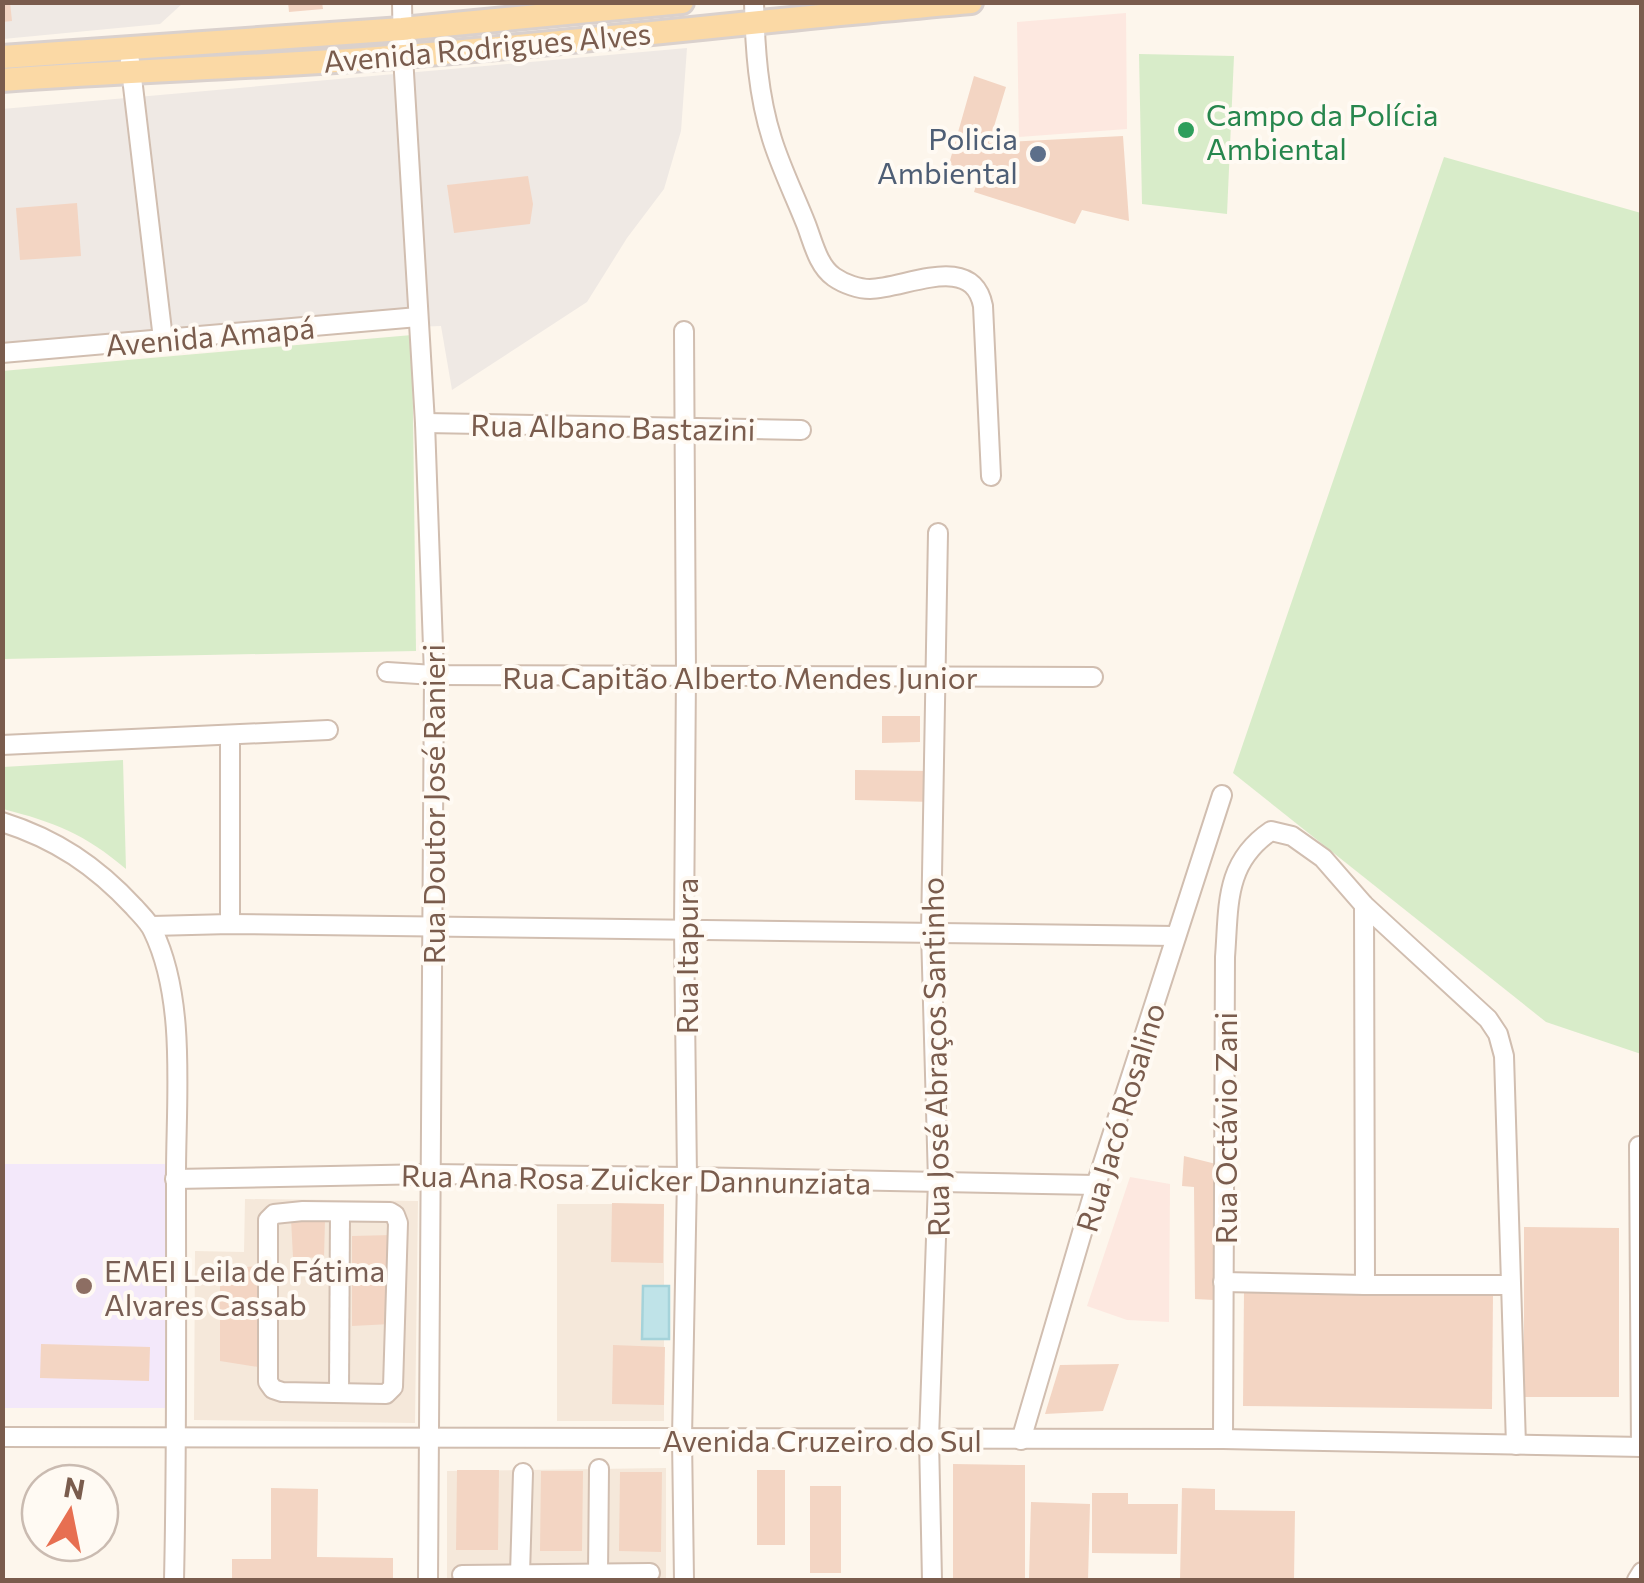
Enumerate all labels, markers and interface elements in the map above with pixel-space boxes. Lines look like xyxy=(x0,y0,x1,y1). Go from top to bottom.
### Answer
street label: Avenida Rodrigues Alves xyxy=(322,13,652,79)
place label: Campo da Polícia Ambiental xyxy=(1206,95,1438,166)
place label: Policia Ambiental xyxy=(877,119,1018,190)
marker: Campo da Polícia Ambiental xyxy=(1175,119,1197,141)
marker: Policia Ambiental xyxy=(1027,143,1049,165)
street label: Avenida Amapá xyxy=(104,307,316,363)
street label: Rua Albano Bastazini xyxy=(470,405,756,447)
street label: Rua Doutor José Ranieri xyxy=(414,644,451,964)
street label: Rua Capitão Alberto Mendes Junior xyxy=(502,658,978,695)
street label: Rua José Abraços Santinho xyxy=(912,877,956,1237)
street label: Rua Itapura xyxy=(667,878,704,1034)
street label: Rua Jacó Rosalino xyxy=(1067,998,1171,1236)
street label: Rua Octávio Zani xyxy=(1206,1012,1243,1244)
street label: Rua Ana Rosa Zuicker Dannunziata xyxy=(401,1155,871,1201)
place label: EMEI Leila de Fátima Alvares Cassab xyxy=(104,1251,385,1322)
marker: EMEI Leila de Fátima Alvares Cassab xyxy=(73,1275,95,1297)
street label: Avenida Cruzeiro do Sul xyxy=(662,1421,982,1458)
north arrow xyxy=(20,1463,120,1563)
text: N xyxy=(61,1469,88,1506)

